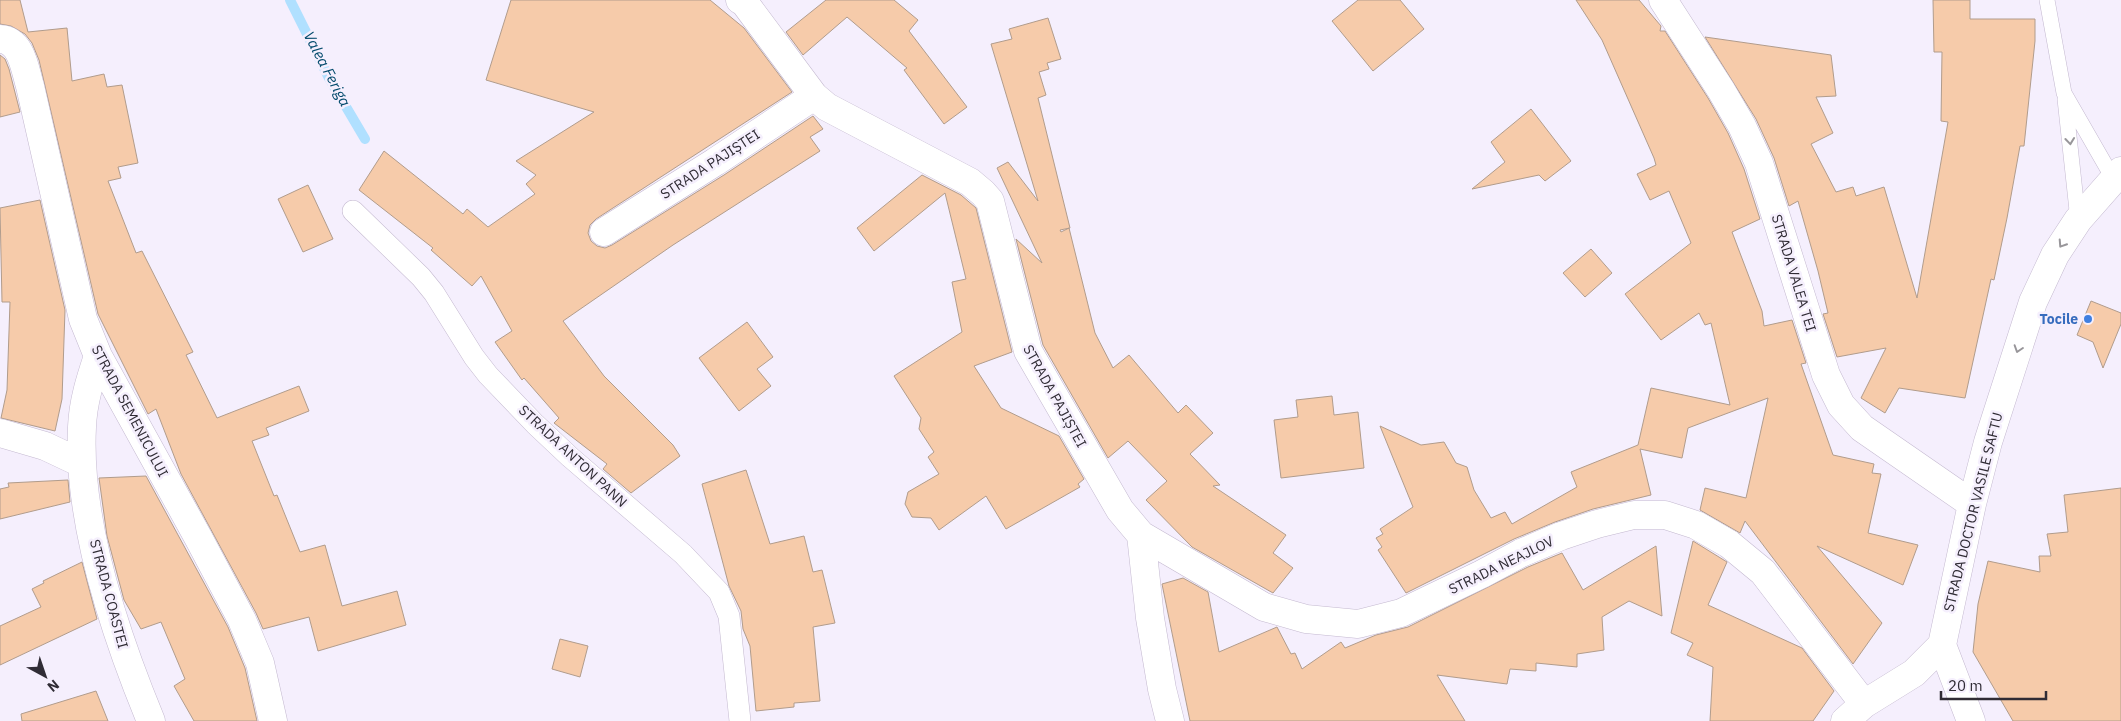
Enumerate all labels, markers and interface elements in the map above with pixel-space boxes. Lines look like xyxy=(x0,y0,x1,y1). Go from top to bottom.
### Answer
water label: Valea Feriga xyxy=(300,28,355,110)
street label: STRADA PAJIȘTEI xyxy=(657,125,763,203)
one-way arrow xyxy=(2064,137,2075,145)
street label: STRADA VALEA TEI xyxy=(1768,212,1820,334)
one-way arrow xyxy=(2058,239,2068,248)
place label: Tocile xyxy=(2039,310,2078,328)
marker: Tocile xyxy=(2082,313,2094,325)
street label: STRADA PAJIȘTEI xyxy=(1019,341,1091,451)
street label: STRADA SEMENICULUI xyxy=(88,342,172,480)
one-way arrow xyxy=(2014,344,2024,352)
street label: STRADA ANTON PANN xyxy=(515,401,631,511)
street label: STRADA DOCTOR VASILE SAFTU xyxy=(1939,410,2007,614)
street label: STRADA NEAJLOV xyxy=(1446,532,1557,598)
street label: STRADA COASTEI xyxy=(86,537,132,651)
north arrow xyxy=(20,651,70,701)
scale bar xyxy=(1941,668,2046,700)
text: N xyxy=(44,676,63,696)
text: 20 m xyxy=(1948,676,1983,695)

